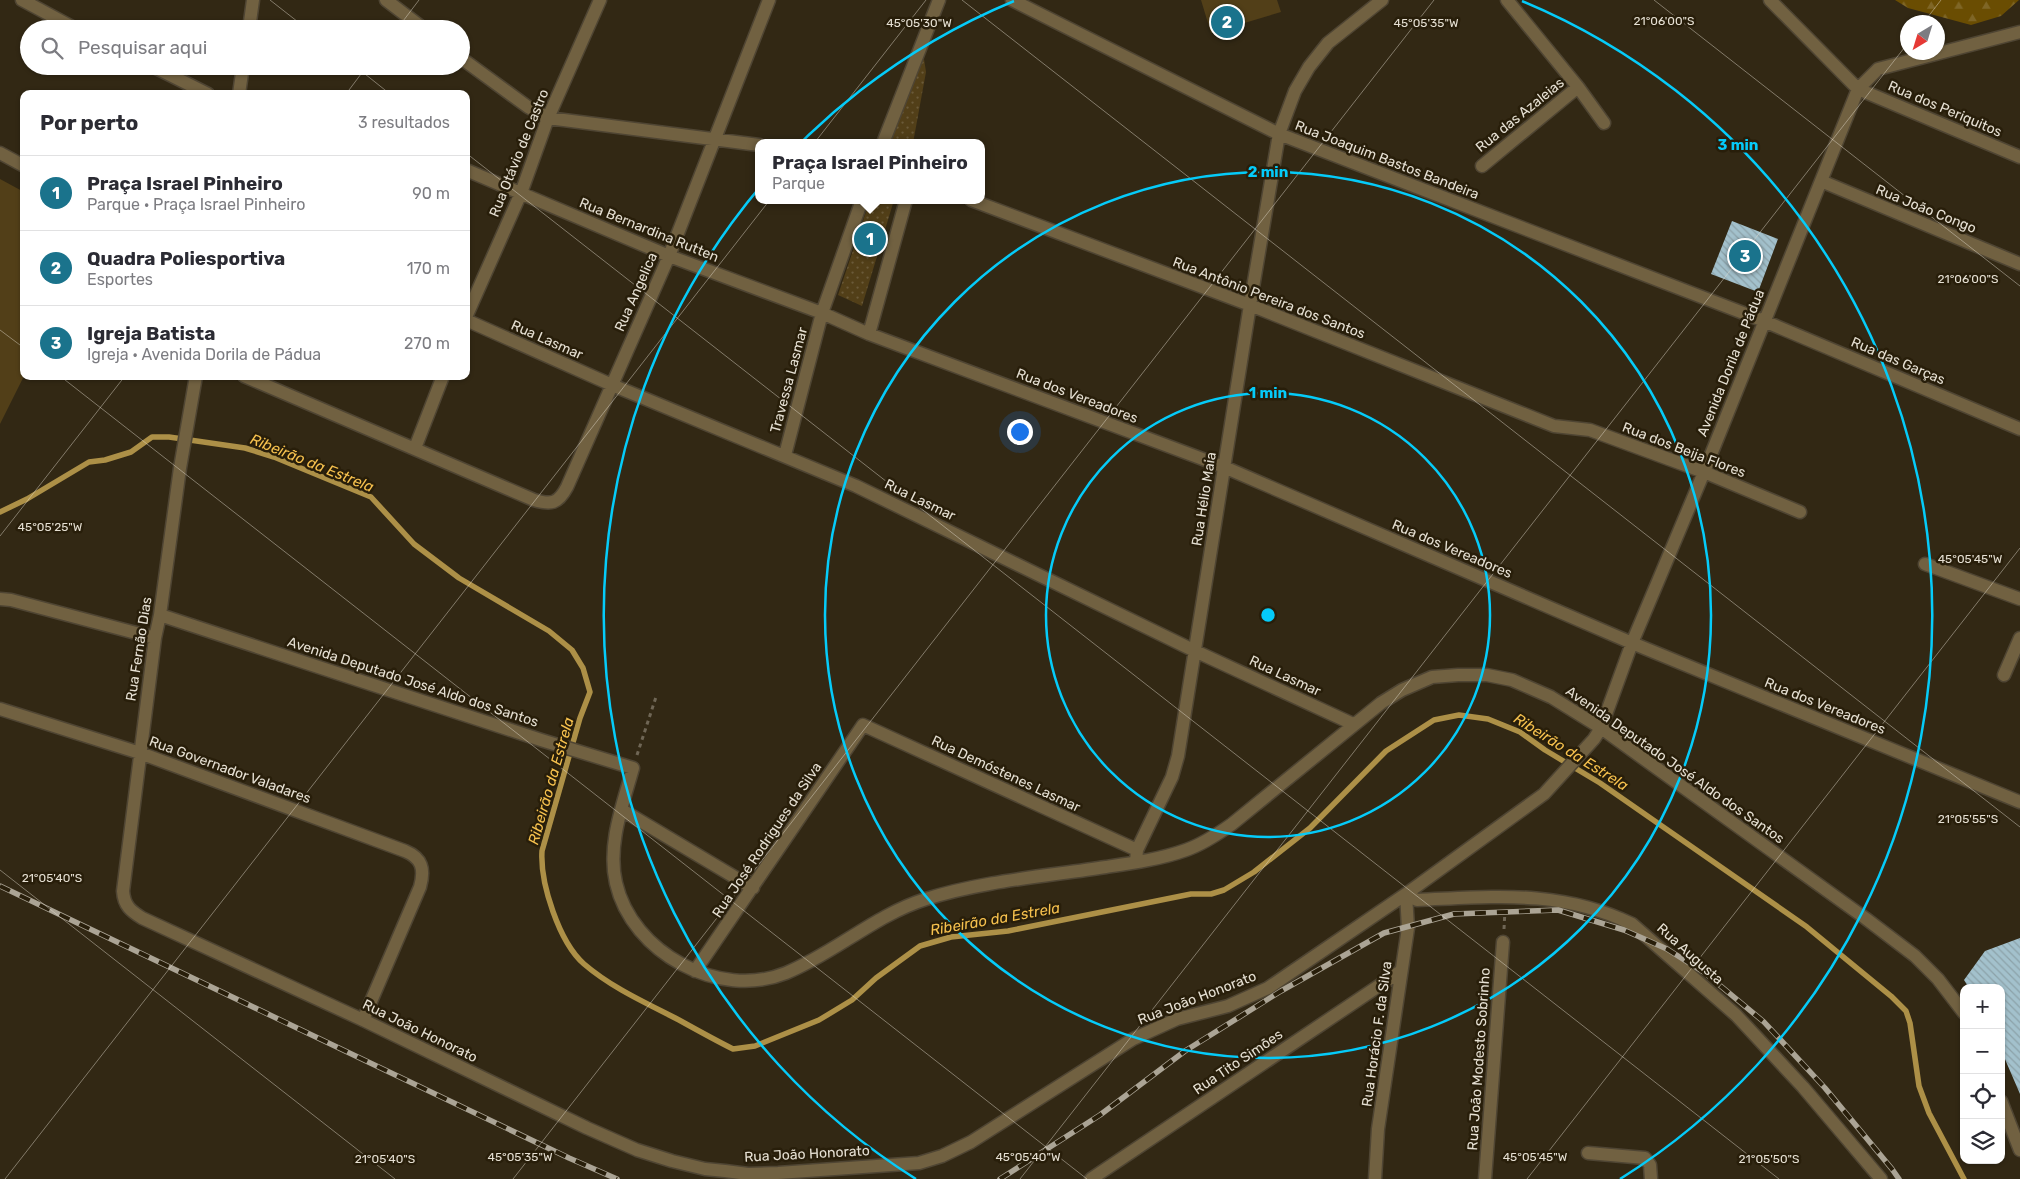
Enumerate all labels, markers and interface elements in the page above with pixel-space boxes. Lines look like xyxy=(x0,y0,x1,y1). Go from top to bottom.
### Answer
pin: 2 xyxy=(1211,3,1243,41)
text: 21°06'00"S xyxy=(1633,14,1695,28)
north arrow xyxy=(1900,15,1945,60)
text: 45°05'30"W xyxy=(886,16,952,30)
text: 45°05'35"W xyxy=(1393,16,1459,30)
search box xyxy=(20,20,470,75)
icon: search xyxy=(38,34,66,62)
text: Pesquisar aqui xyxy=(78,36,207,59)
street label: Rua das Azaleias xyxy=(1472,74,1568,156)
street label: Rua dos Periquitos xyxy=(1886,77,2004,141)
street label: Rua Otávio de Castro xyxy=(486,87,552,219)
text: Por perto xyxy=(40,110,138,135)
text: 3 resultados xyxy=(358,113,450,132)
street label: Rua Joaquim Bastos Bandeira xyxy=(1293,117,1481,203)
text: 3 min xyxy=(1718,136,1758,154)
popup xyxy=(755,139,985,204)
text: Praça Israel Pinheiro xyxy=(772,151,968,174)
text: 2 min xyxy=(1248,163,1288,181)
text: Praça Israel Pinheiro xyxy=(87,172,283,195)
text: Parque xyxy=(772,174,825,193)
street label: Rua João Congo xyxy=(1873,181,1979,237)
text: 1 xyxy=(52,184,60,203)
text: 90 m xyxy=(412,184,450,203)
street label: Rua Bernardina Rutten xyxy=(577,194,721,266)
text: Parque · Praça Israel Pinheiro xyxy=(87,195,305,214)
pin: 1 xyxy=(854,220,886,258)
pin: 3 xyxy=(1729,237,1761,275)
text: Quadra Poliesportiva xyxy=(87,247,285,270)
street label: Rua Angelica xyxy=(611,250,661,334)
street label: Rua Antônio Pereira dos Santos xyxy=(1170,253,1368,343)
text: 2 xyxy=(51,259,61,278)
text: 170 m xyxy=(407,259,450,278)
text: Esportes xyxy=(87,270,153,289)
text: 21°06'00"S xyxy=(1937,272,1999,286)
street label: Avenida Dorila de Pádua xyxy=(1694,287,1768,439)
street label: Rua Lasmar xyxy=(508,317,586,364)
text: Igreja Batista xyxy=(87,322,215,345)
street label: Travessa Lasmar xyxy=(767,325,811,435)
text: 3 xyxy=(51,334,61,353)
text: 270 m xyxy=(404,334,450,353)
street label: Rua das Garças xyxy=(1848,334,1948,388)
text: Igreja · Avenida Dorila de Pádua xyxy=(87,345,321,364)
street label: Rua dos Vereadores xyxy=(1014,365,1140,427)
text: 1 min xyxy=(1249,384,1287,402)
your location xyxy=(1007,419,1033,445)
street label: Rua dos Beija Flores xyxy=(1620,419,1748,481)
water label: Ribeirão da Estrela xyxy=(248,430,377,496)
street label: Rua Hélio Maia xyxy=(1188,451,1220,547)
street label: Rua Lasmar xyxy=(882,475,959,525)
street label: Rua dos Vereadores xyxy=(1389,516,1515,582)
text: 45°05'25"W xyxy=(18,520,83,534)
text: 45°05'45"W xyxy=(1938,552,2003,566)
street label: Rua Fernão Dias xyxy=(122,596,156,702)
centre of rings xyxy=(1259,606,1277,624)
street label: Avenida Deputado José Aldo dos Santos xyxy=(285,633,541,731)
street label: Rua Lasmar xyxy=(1247,652,1324,700)
street label: Rua dos Vereadores xyxy=(1762,674,1888,738)
street label: Avenida Deputado José Aldo dos Santos xyxy=(1562,683,1788,847)
water label: Ribeirão da Estrela xyxy=(1510,709,1632,795)
water label: Ribeirão da Estrela xyxy=(524,715,578,847)
street label: Rua Demóstenes Lasmar xyxy=(929,732,1084,816)
street label: Rua Governador Valadares xyxy=(147,733,313,807)
street label: Rua José Rodrigues da Silva xyxy=(709,759,825,921)
text: 21°05'55"S xyxy=(1938,812,1998,826)
text: 21°05'40"S xyxy=(22,871,82,885)
water label: Ribeirão da Estrela xyxy=(929,899,1062,939)
street label: Rua Augusta xyxy=(1653,920,1727,988)
street label: Rua Horácio F. da Silva xyxy=(1358,960,1396,1108)
street label: Rua João Modesto Sobrinho xyxy=(1464,967,1494,1151)
street label: Rua João Honorato xyxy=(1135,968,1259,1028)
map controls xyxy=(1960,984,2005,1164)
button: + xyxy=(1960,984,2005,1029)
street label: Rua João Honorato xyxy=(360,996,480,1066)
street label: Rua Tito Simões xyxy=(1190,1026,1286,1098)
button: − xyxy=(1960,1029,2005,1074)
button: locate xyxy=(1960,1074,2005,1119)
button: layers xyxy=(1960,1119,2005,1164)
street label: Rua João Honorato xyxy=(744,1142,870,1166)
text: 45°05'35"W xyxy=(487,1150,553,1164)
text: 45°05'40"W xyxy=(995,1150,1061,1164)
text: 45°05'45"W xyxy=(1503,1150,1568,1164)
text: 21°05'40"S xyxy=(355,1152,415,1166)
text: 21°05'50"S xyxy=(1739,1152,1799,1166)

